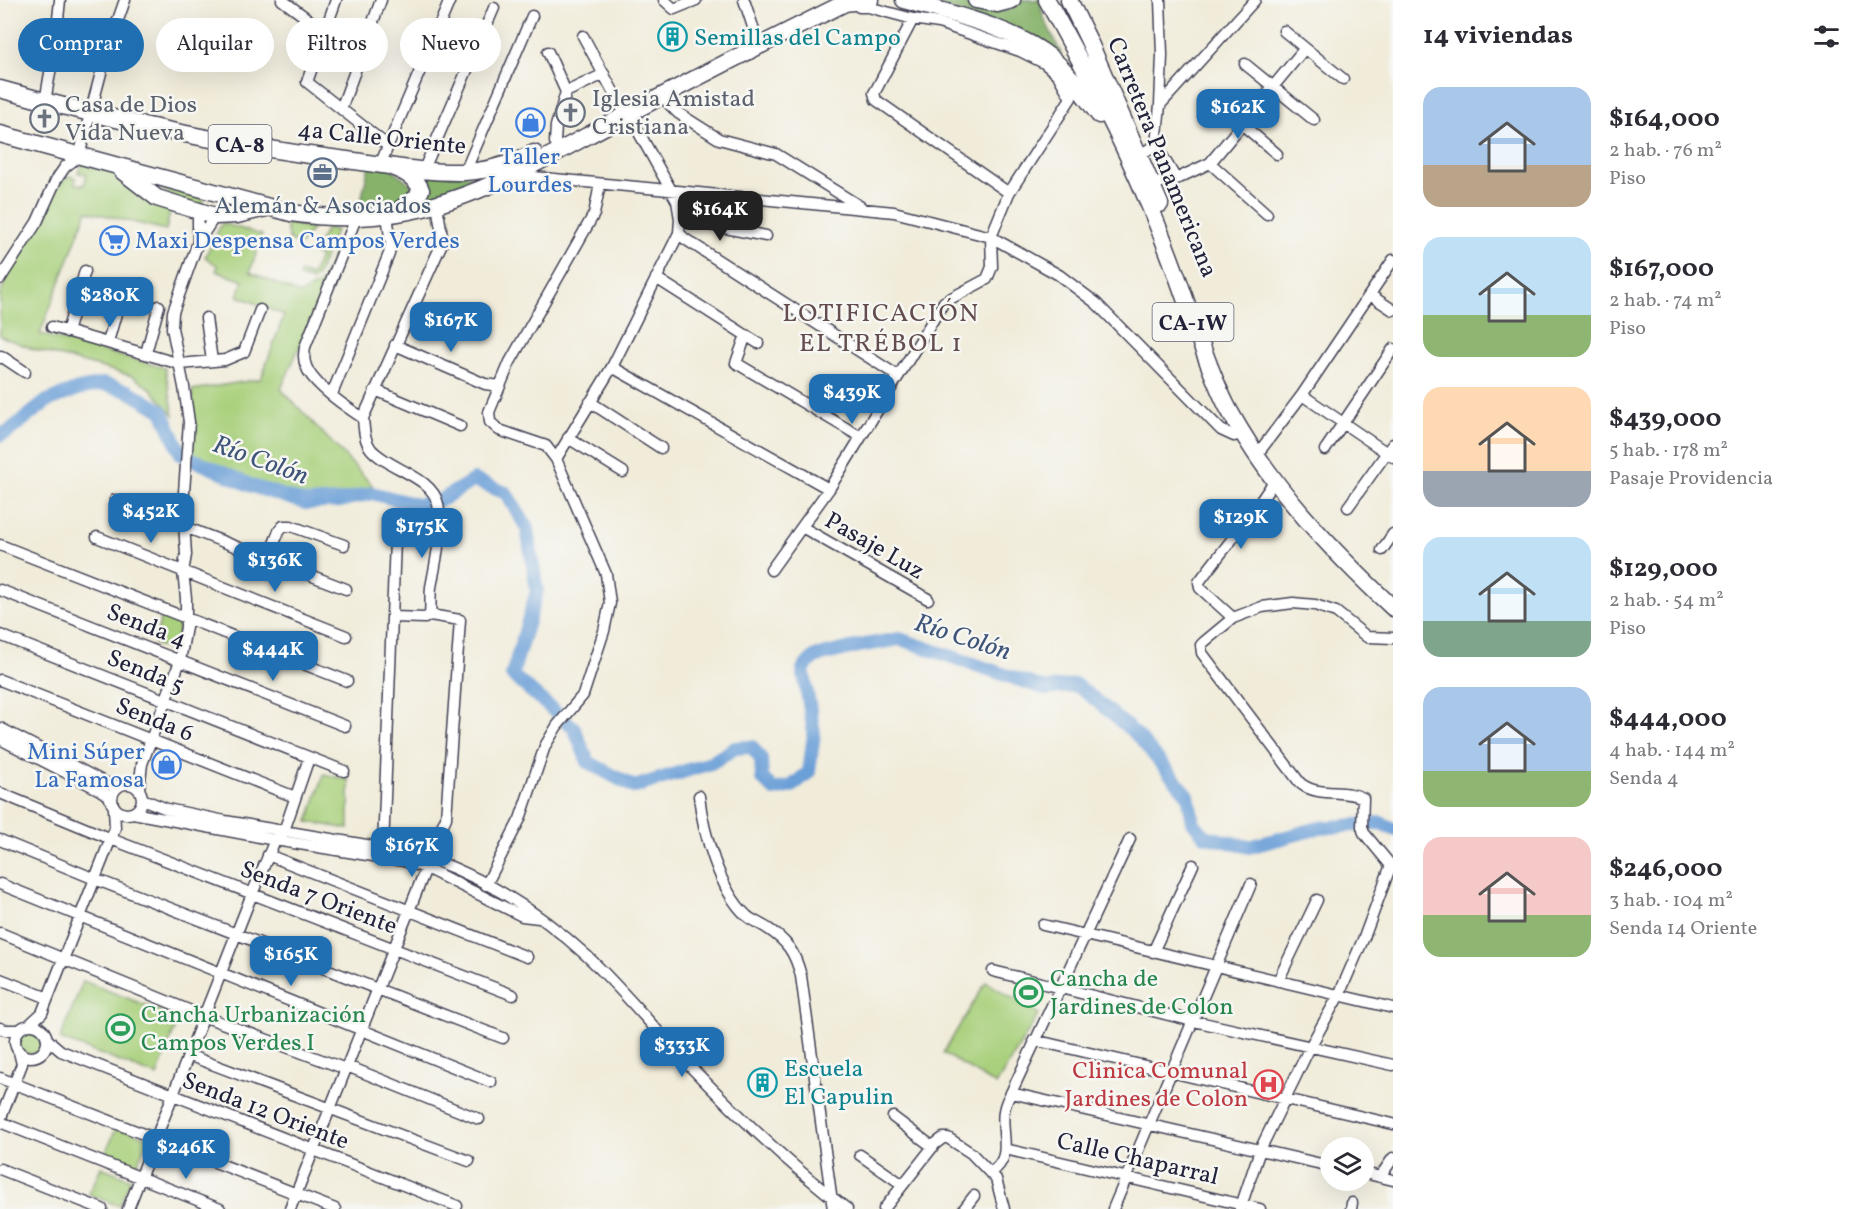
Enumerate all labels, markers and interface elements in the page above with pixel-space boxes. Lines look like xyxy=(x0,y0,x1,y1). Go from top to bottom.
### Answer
chip: Comprar xyxy=(18,18,144,72)
chip: Alquilar xyxy=(156,18,274,72)
chip: Filtros xyxy=(286,18,388,72)
chip: Nuevo xyxy=(400,18,501,72)
text: 14 viviendas xyxy=(1423,18,1573,54)
icon: filters xyxy=(1810,20,1843,53)
building icon: Semillas del Campo xyxy=(657,21,689,53)
place label: Semillas del Campo xyxy=(694,22,901,56)
street label: Carretera Panamericana xyxy=(1097,32,1225,283)
place label: Iglesia Amistad Cristiana xyxy=(592,83,755,145)
place label: Casa de Dios Vida Nueva xyxy=(65,89,197,151)
pin: $162K xyxy=(1196,89,1280,140)
text: $162K xyxy=(1210,94,1266,122)
church icon: Iglesia Amistad Cristiana xyxy=(555,96,587,128)
text: $164,000 xyxy=(1609,101,1720,137)
church icon: Casa de Dios Vida Nueva xyxy=(28,102,60,134)
shop icon: Taller Lourdes xyxy=(514,107,546,139)
icon: home xyxy=(1471,111,1543,183)
street label: 4a Calle Oriente xyxy=(296,113,468,165)
road number: CA-8 xyxy=(208,125,272,163)
text: 2 hab. · 76 m² xyxy=(1609,137,1722,165)
place label: Taller Lourdes xyxy=(488,141,572,203)
office icon: Alemán & Asociados xyxy=(307,156,339,188)
text: Piso xyxy=(1609,165,1646,193)
place label: Alemán & Asociados xyxy=(215,190,431,224)
pin: $164K xyxy=(678,191,762,242)
text: $164K xyxy=(692,196,748,224)
supermarket icon: Maxi Despensa Campos Verdes xyxy=(98,224,130,256)
place label: Maxi Despensa Campos Verdes xyxy=(135,225,460,259)
text: $167,000 xyxy=(1609,251,1714,287)
icon: home xyxy=(1471,261,1543,333)
pin: $280K xyxy=(68,277,152,328)
text: $280K xyxy=(80,282,140,310)
text: 2 hab. · 74 m² xyxy=(1609,287,1722,315)
district label: LOTIFICACIÓN EL TRÉBOL 1 xyxy=(782,296,980,362)
pin: $167K xyxy=(409,302,493,353)
road number: CA-1W xyxy=(1152,303,1234,341)
text: $167K xyxy=(424,307,478,335)
text: Piso xyxy=(1609,315,1646,343)
pin: $439K xyxy=(810,374,894,425)
text: $439K xyxy=(823,379,881,407)
text: $439,000 xyxy=(1609,401,1722,437)
icon: home xyxy=(1471,411,1543,483)
water label: Río Colón xyxy=(207,427,313,495)
text: 5 hab. · 178 m² xyxy=(1609,437,1728,465)
text: Pasaje Providencia xyxy=(1609,465,1773,493)
pin: $452K xyxy=(109,493,193,544)
text: $452K xyxy=(122,498,180,526)
pin: $129K xyxy=(1199,499,1283,550)
street label: Pasaje Luz xyxy=(818,504,930,589)
text: $129K xyxy=(1213,504,1269,532)
pin: $175K xyxy=(380,508,464,559)
text: $175K xyxy=(396,513,448,541)
pin: $136K xyxy=(233,542,317,593)
text: $136K xyxy=(248,547,302,575)
text: $129,000 xyxy=(1609,551,1718,587)
icon: home xyxy=(1471,561,1543,633)
text: 2 hab. · 54 m² xyxy=(1609,587,1724,615)
street label: Senda 4 xyxy=(101,596,191,658)
water label: Río Colón xyxy=(910,605,1015,670)
text: Piso xyxy=(1609,615,1646,643)
pin: $444K xyxy=(231,631,315,682)
text: $444K xyxy=(242,636,304,664)
street label: Senda 5 xyxy=(101,642,189,704)
street label: Senda 6 xyxy=(110,690,198,752)
text: $444,000 xyxy=(1609,701,1727,737)
icon: home xyxy=(1471,711,1543,783)
place label: Mini Súper La Famosa xyxy=(27,736,145,798)
text: 4 hab. · 144 m² xyxy=(1609,737,1735,765)
shop icon: Mini Súper La Famosa xyxy=(150,749,182,781)
text: Senda 4 xyxy=(1609,765,1679,793)
pin: $167K xyxy=(370,827,454,878)
text: $167K xyxy=(385,832,439,860)
text: $246,000 xyxy=(1609,851,1723,887)
street label: Senda 7 Oriente xyxy=(235,853,402,944)
icon: home xyxy=(1471,861,1543,933)
text: 3 hab. · 104 m² xyxy=(1609,887,1733,915)
text: Senda 14 Oriente xyxy=(1609,915,1757,943)
pin: $165K xyxy=(249,936,333,987)
text: $165K xyxy=(264,941,318,969)
place label: Cancha de Jardines de Colon xyxy=(1050,963,1234,1025)
sports icon: Cancha de Jardines de Colon xyxy=(1013,976,1045,1008)
place label: Cancha Urbanización Campos Verdes I xyxy=(141,999,366,1061)
sports icon: Cancha Urbanización Campos Verdes I xyxy=(104,1012,136,1044)
pin: $333K xyxy=(640,1027,724,1078)
text: $333K xyxy=(654,1032,710,1060)
place label: Escuela El Capulin xyxy=(784,1053,894,1115)
place label: Clinica Comunal Jardines de Colon xyxy=(1064,1055,1248,1117)
street label: Senda 12 Oriente xyxy=(177,1064,354,1159)
building icon: Escuela El Capulin xyxy=(747,1066,779,1098)
hospital icon: Clinica Comunal Jardines de Colon xyxy=(1253,1068,1285,1100)
street label: Calle Chaparral xyxy=(1053,1125,1222,1195)
pin: $246K xyxy=(144,1129,228,1180)
text: $246K xyxy=(157,1134,215,1162)
map controls xyxy=(1320,1137,1374,1191)
button: layers xyxy=(1320,1137,1374,1191)

